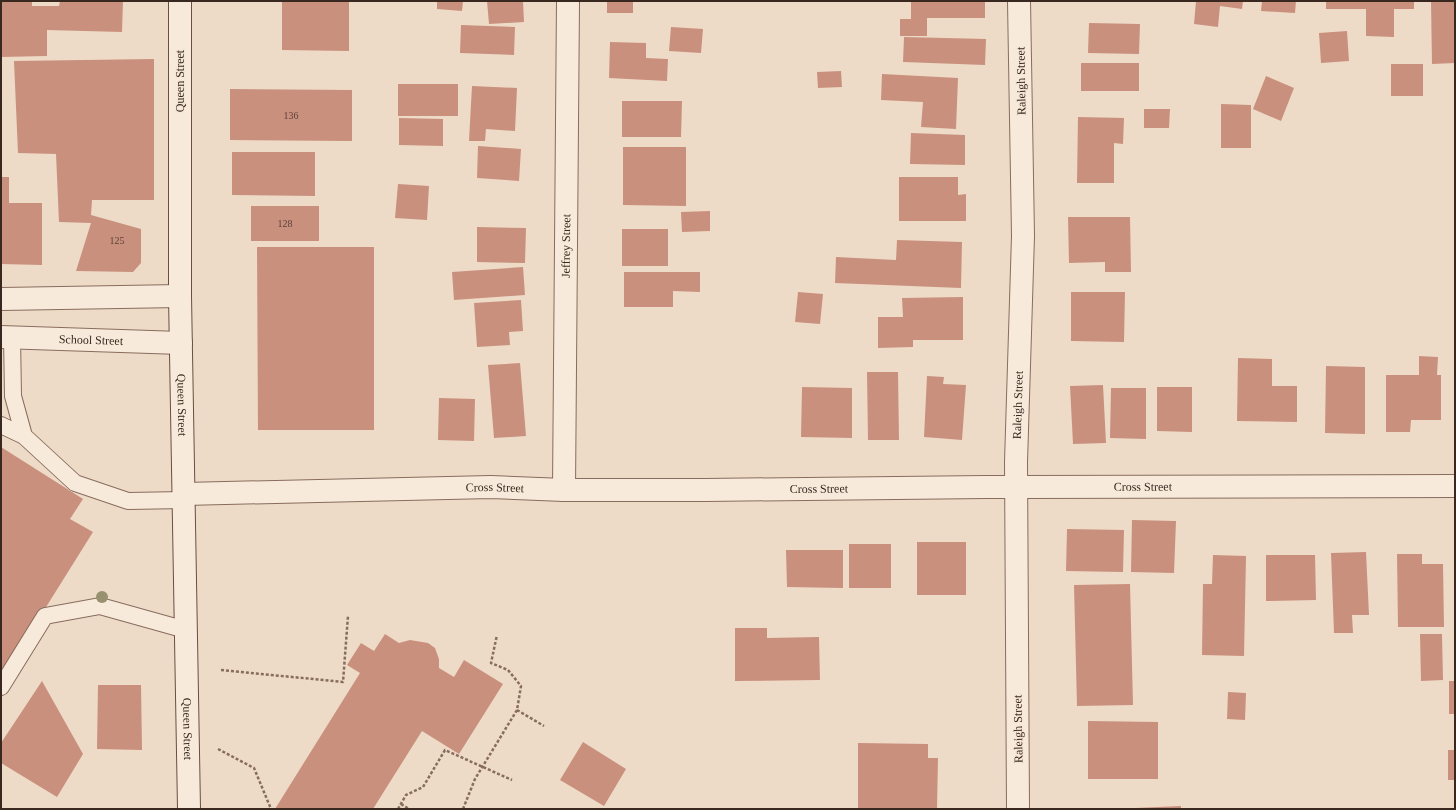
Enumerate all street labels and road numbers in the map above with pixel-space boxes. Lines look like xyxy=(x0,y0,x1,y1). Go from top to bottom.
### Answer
street label: Raleigh Street xyxy=(1013,46,1029,115)
street label: Queen Street xyxy=(173,49,187,112)
street label: Jeffrey Street xyxy=(559,213,573,278)
street label: School Street xyxy=(59,332,124,348)
street label: Raleigh Street xyxy=(1010,370,1026,439)
street label: Queen Street xyxy=(174,374,189,437)
street label: Cross Street xyxy=(466,480,525,495)
street label: Cross Street xyxy=(1114,480,1173,494)
street label: Cross Street xyxy=(790,481,849,496)
street label: Raleigh Street xyxy=(1010,694,1026,763)
street label: Queen Street xyxy=(180,698,195,761)

